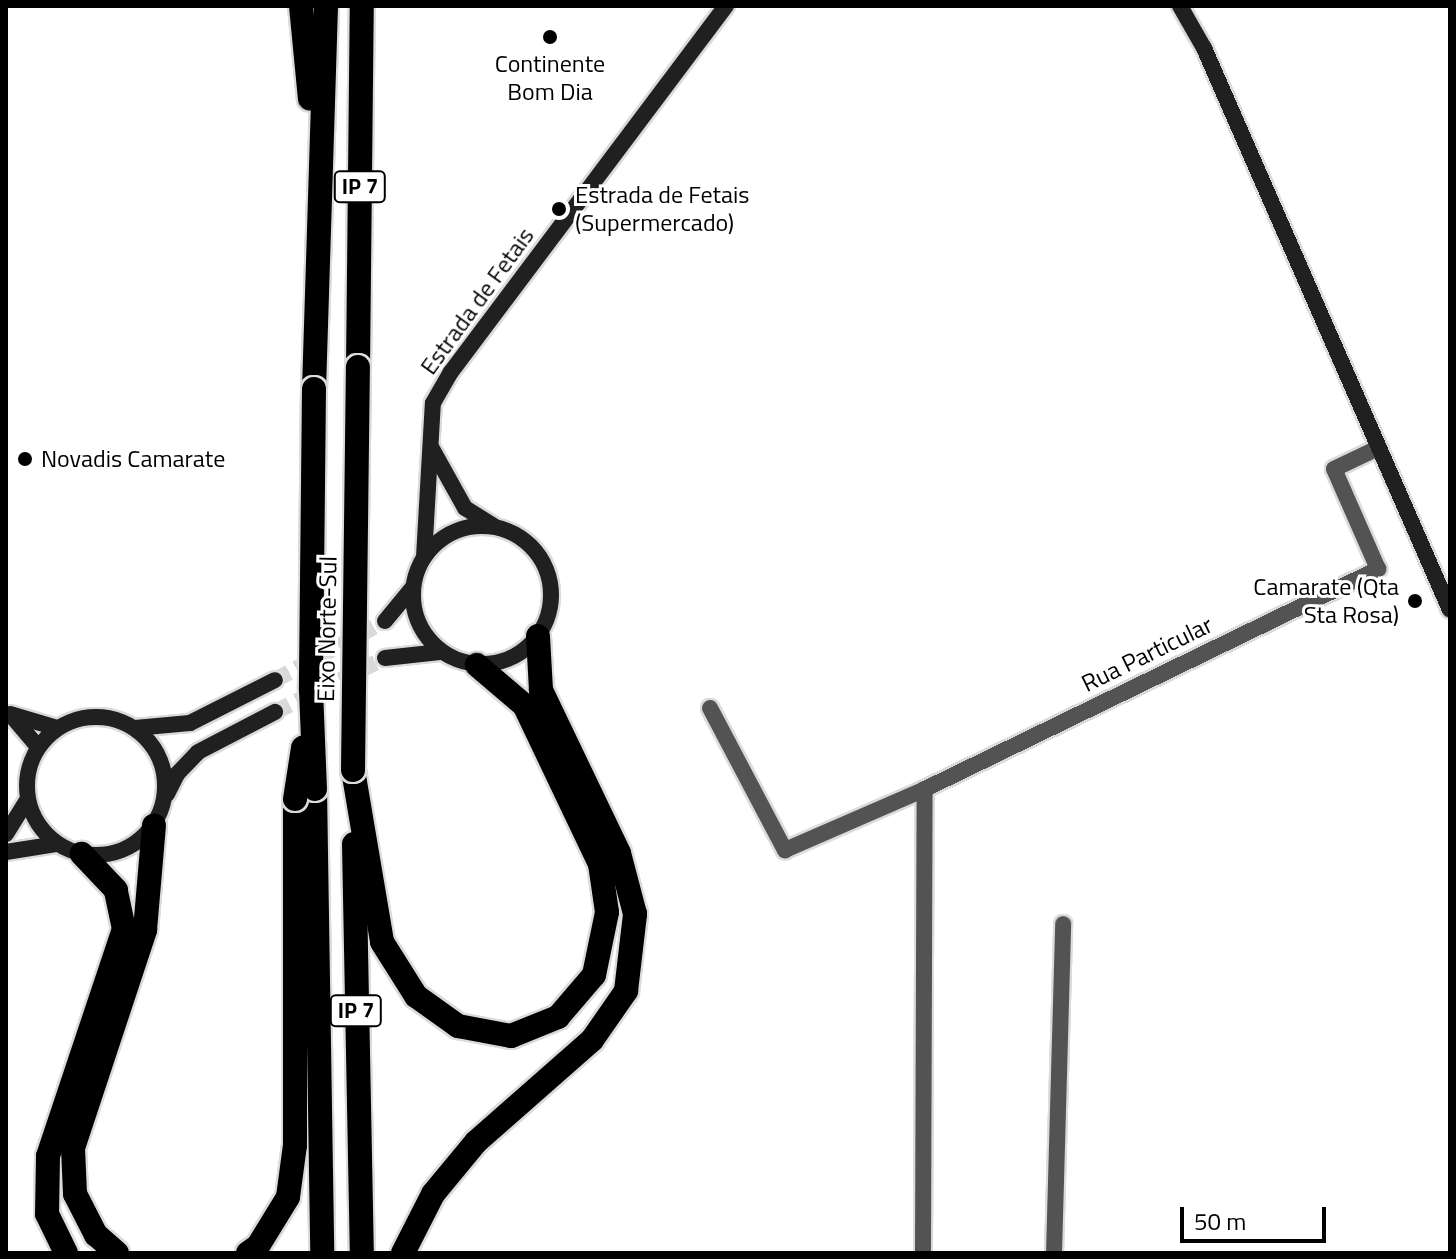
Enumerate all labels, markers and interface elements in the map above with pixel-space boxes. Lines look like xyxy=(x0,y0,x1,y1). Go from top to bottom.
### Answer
marker: Continente Bom Dia xyxy=(541,28,559,46)
place label: Continente Bom Dia xyxy=(495,50,605,106)
road number: IP 7 xyxy=(332,169,388,205)
place label: Estrada de Fetais (Supermercado) xyxy=(575,181,749,237)
marker: Estrada de Fetais (Supermercado) xyxy=(550,200,568,218)
street label: Estrada de Fetais xyxy=(414,222,540,380)
place label: Novadis Camarate xyxy=(41,445,225,473)
marker: Novadis Camarate xyxy=(16,450,34,468)
street label: Eixo Norte-Sul xyxy=(311,556,343,702)
place label: Camarate (Qta Sta Rosa) xyxy=(1253,573,1399,629)
marker: Camarate (Qta Sta Rosa) xyxy=(1406,592,1424,610)
street label: Rua Particular xyxy=(1077,610,1217,698)
road number: IP 7 xyxy=(328,993,384,1029)
scale bar xyxy=(1184,1191,1330,1241)
text: 50 m xyxy=(1194,1203,1246,1239)

